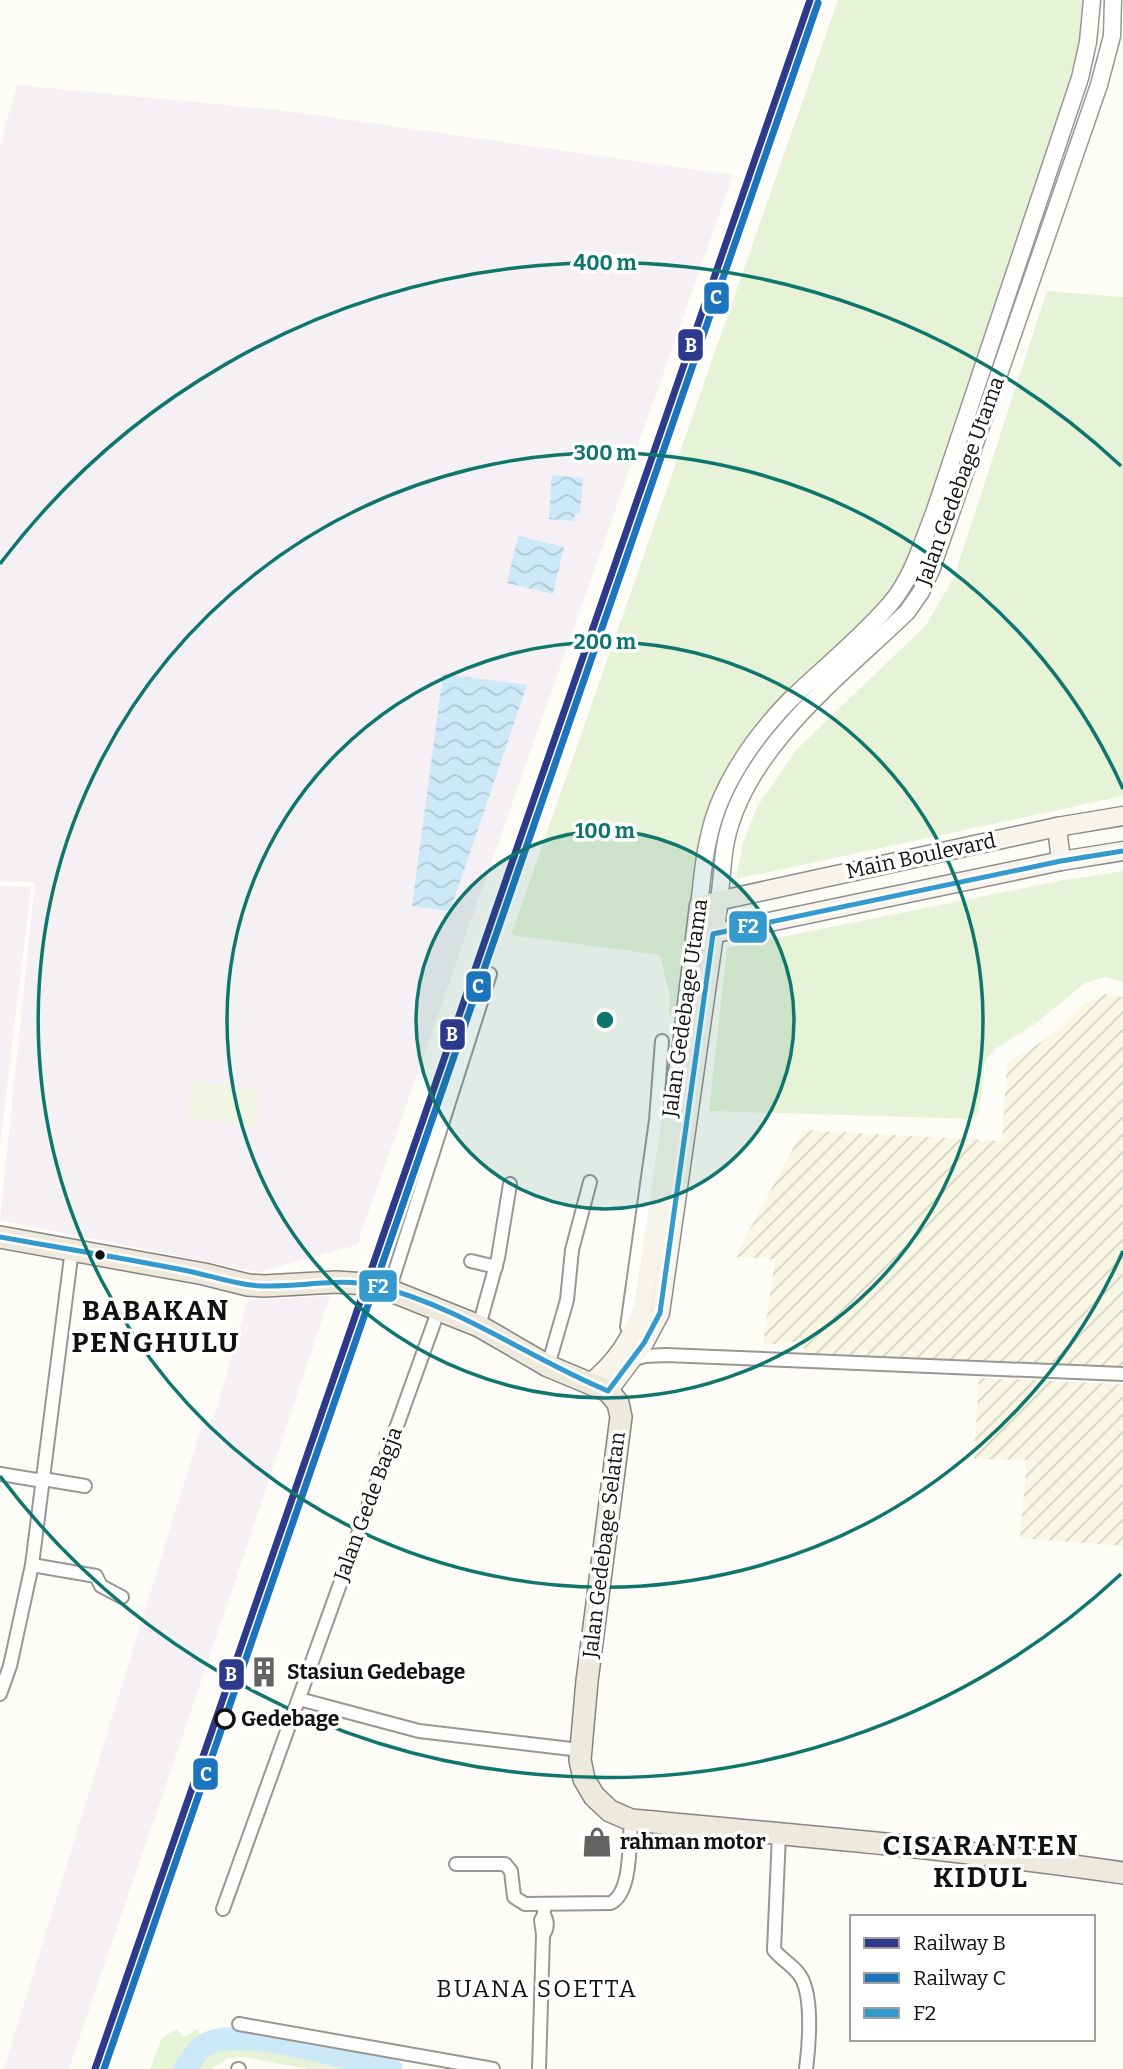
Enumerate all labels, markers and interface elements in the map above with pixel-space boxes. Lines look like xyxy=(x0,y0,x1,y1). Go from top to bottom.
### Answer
text: 400 m xyxy=(573,250,637,276)
line badge: C xyxy=(703,281,730,315)
text: C xyxy=(710,286,722,309)
line badge: B xyxy=(677,328,704,362)
text: B xyxy=(685,334,697,357)
street label: Jalan Gedebage Utama xyxy=(910,373,1010,590)
text: 300 m xyxy=(574,440,636,466)
text: 200 m xyxy=(574,629,636,655)
text: 100 m xyxy=(575,818,635,844)
street label: Main Boulevard xyxy=(844,827,998,885)
street label: Jalan Gedebage Utama xyxy=(657,897,713,1120)
line badge: F2 xyxy=(728,910,768,944)
text: F2 xyxy=(737,915,759,938)
line badge: C xyxy=(465,970,492,1003)
text: C xyxy=(472,975,484,998)
centre of rings xyxy=(593,1008,617,1032)
line badge: B xyxy=(439,1018,466,1051)
text: B xyxy=(446,1023,458,1046)
unlabelled marker xyxy=(93,1248,107,1262)
line badge: F2 xyxy=(358,1269,398,1303)
text: F2 xyxy=(367,1275,389,1298)
district label: BABAKAN PENGHULU xyxy=(71,1294,241,1359)
street label: Jalan Gede Bagja xyxy=(328,1423,408,1585)
street label: Jalan Gedebage Selatan xyxy=(577,1430,631,1661)
building icon: Stasiun Gedebage xyxy=(247,1655,281,1689)
line badge: B xyxy=(218,1658,245,1691)
place label: Stasiun Gedebage xyxy=(287,1659,465,1685)
text: B xyxy=(225,1663,237,1686)
place label: Gedebage xyxy=(241,1706,339,1732)
marker: Gedebage xyxy=(215,1709,235,1729)
line badge: C xyxy=(192,1757,219,1791)
text: C xyxy=(200,1763,212,1786)
shop icon: rahman motor xyxy=(580,1825,614,1859)
place label: rahman motor xyxy=(620,1829,766,1855)
district label: CISARANTEN KIDUL xyxy=(882,1829,1080,1894)
legend xyxy=(850,1915,1095,2041)
text: Railway B xyxy=(913,1930,1006,1956)
text: Railway C xyxy=(913,1965,1006,1991)
district label: BUANA SOETTA xyxy=(436,1975,638,2003)
text: F2 xyxy=(913,2000,936,2026)

